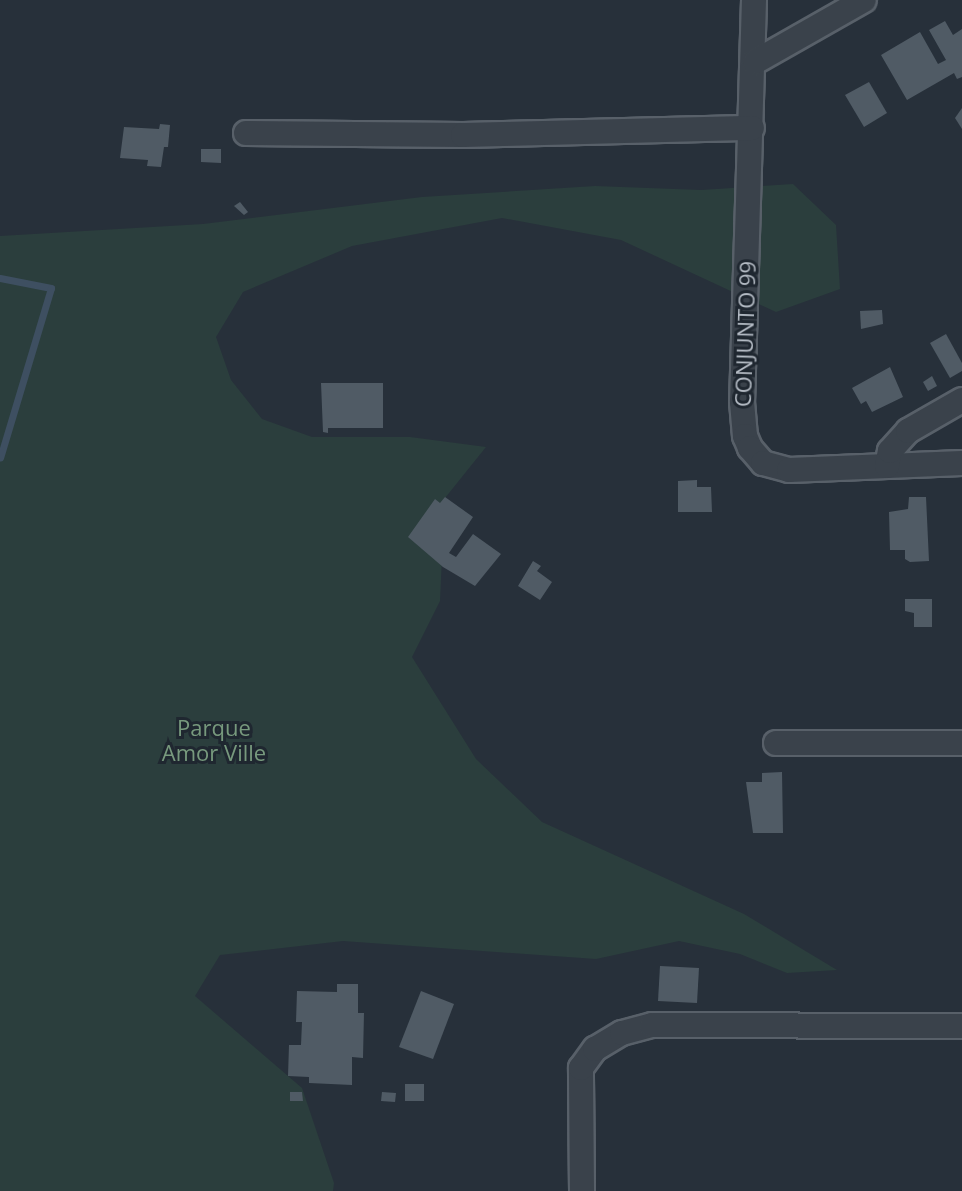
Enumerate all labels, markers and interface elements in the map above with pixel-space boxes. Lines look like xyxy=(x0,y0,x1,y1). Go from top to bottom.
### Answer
street label: CONJUNTO 99 xyxy=(729,261,761,407)
park label: Parque Amor Ville xyxy=(162,714,266,766)

